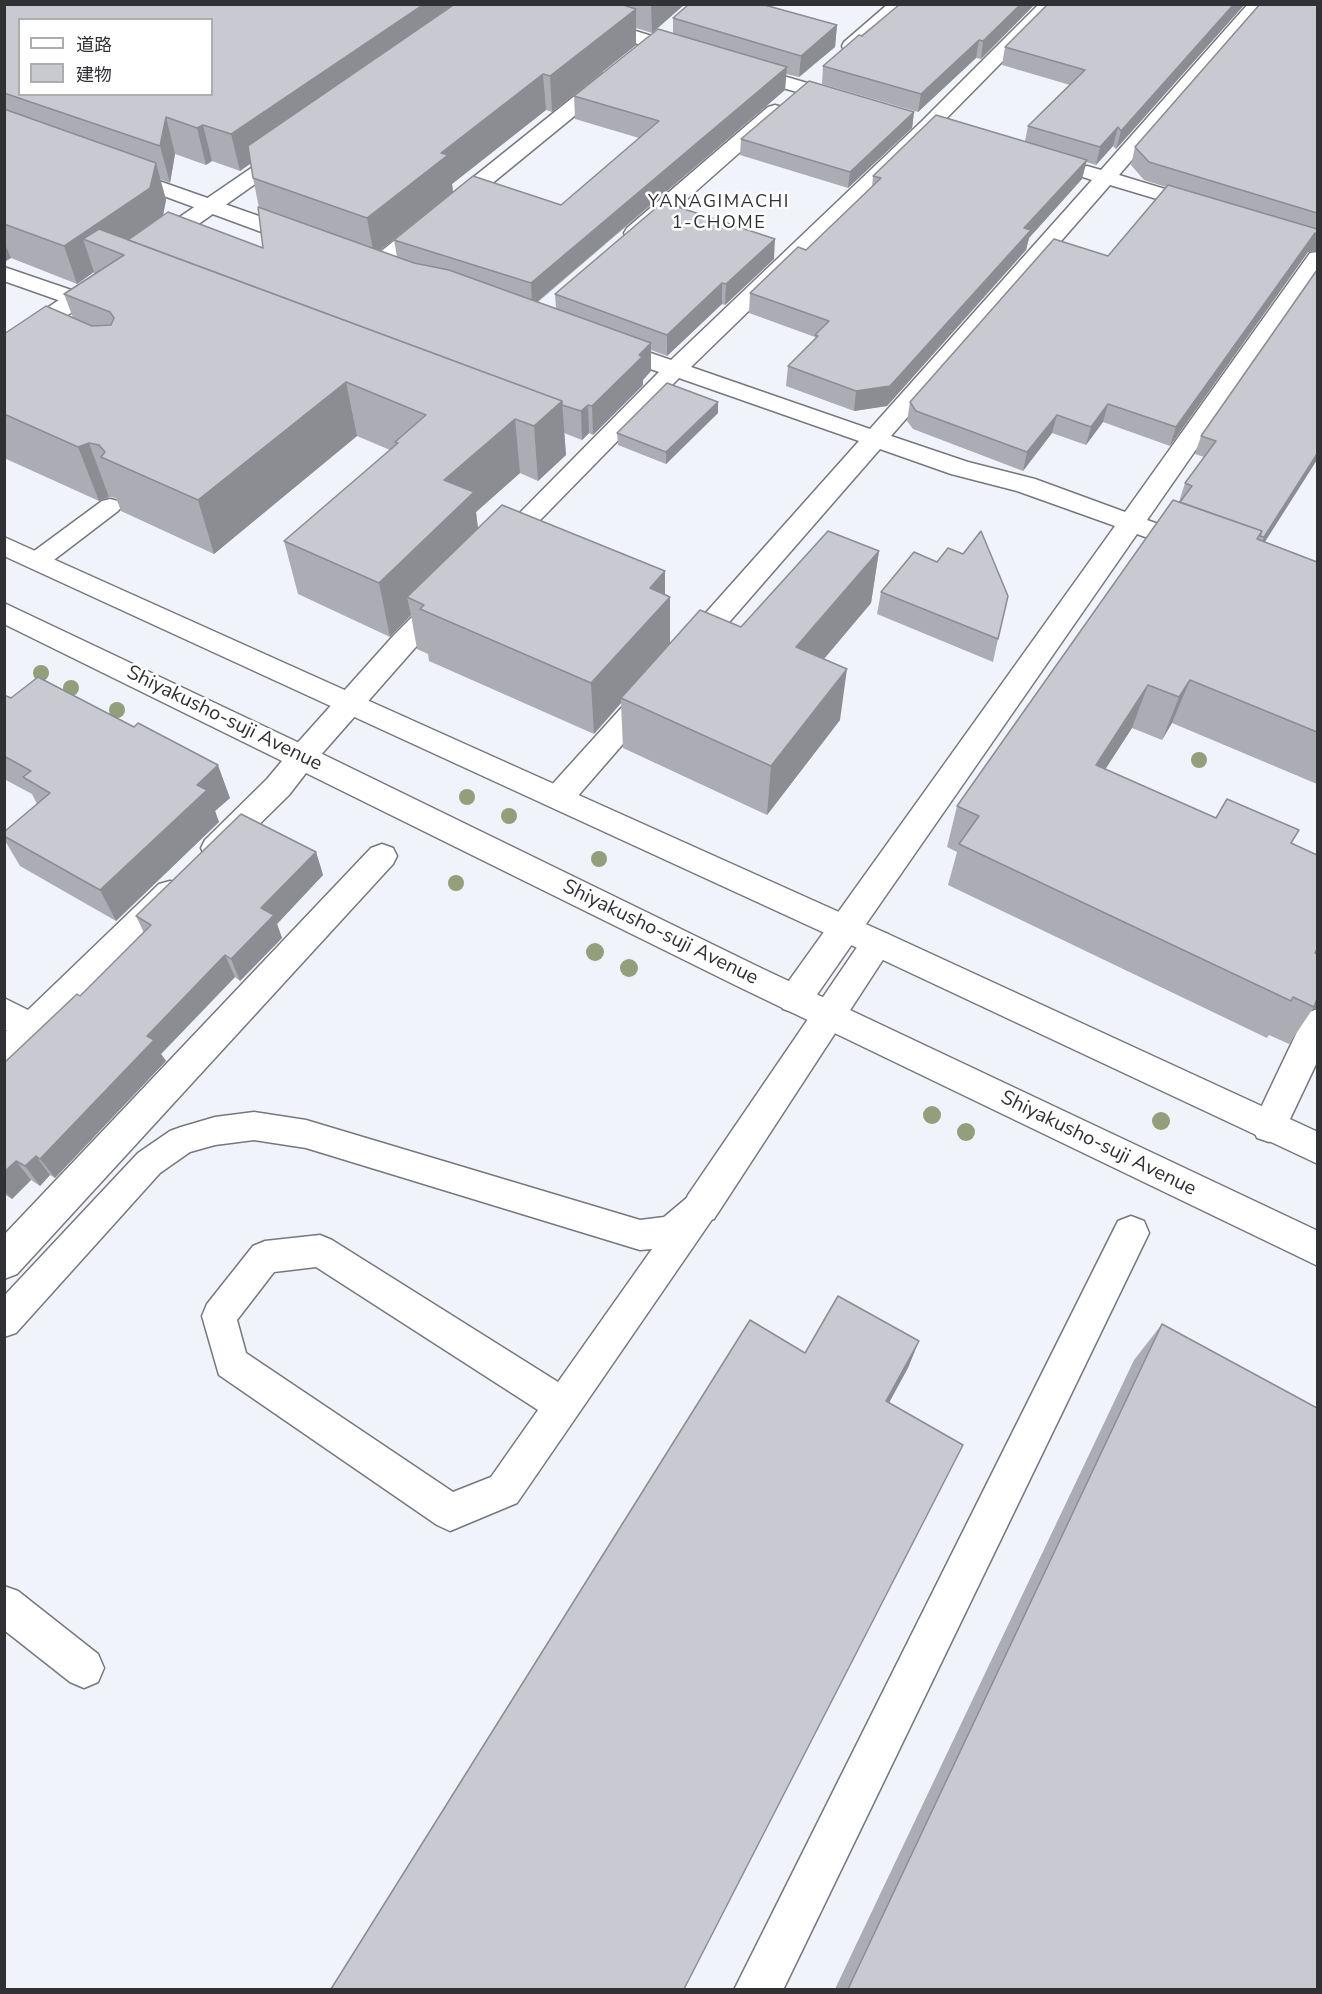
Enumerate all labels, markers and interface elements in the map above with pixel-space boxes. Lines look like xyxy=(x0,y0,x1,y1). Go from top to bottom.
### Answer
legend xyxy=(18,18,213,96)
text: 道路 xyxy=(76,33,112,57)
text: 建物 xyxy=(76,63,112,87)
district label: YANAGIMACHI 1-CHOME xyxy=(648,192,790,234)
street label: Shiyakusho-suji Avenue xyxy=(122,661,326,777)
street label: Shiyakusho-suji Avenue xyxy=(558,875,762,991)
street label: Shiyakusho-suji Avenue xyxy=(996,1086,1200,1202)

